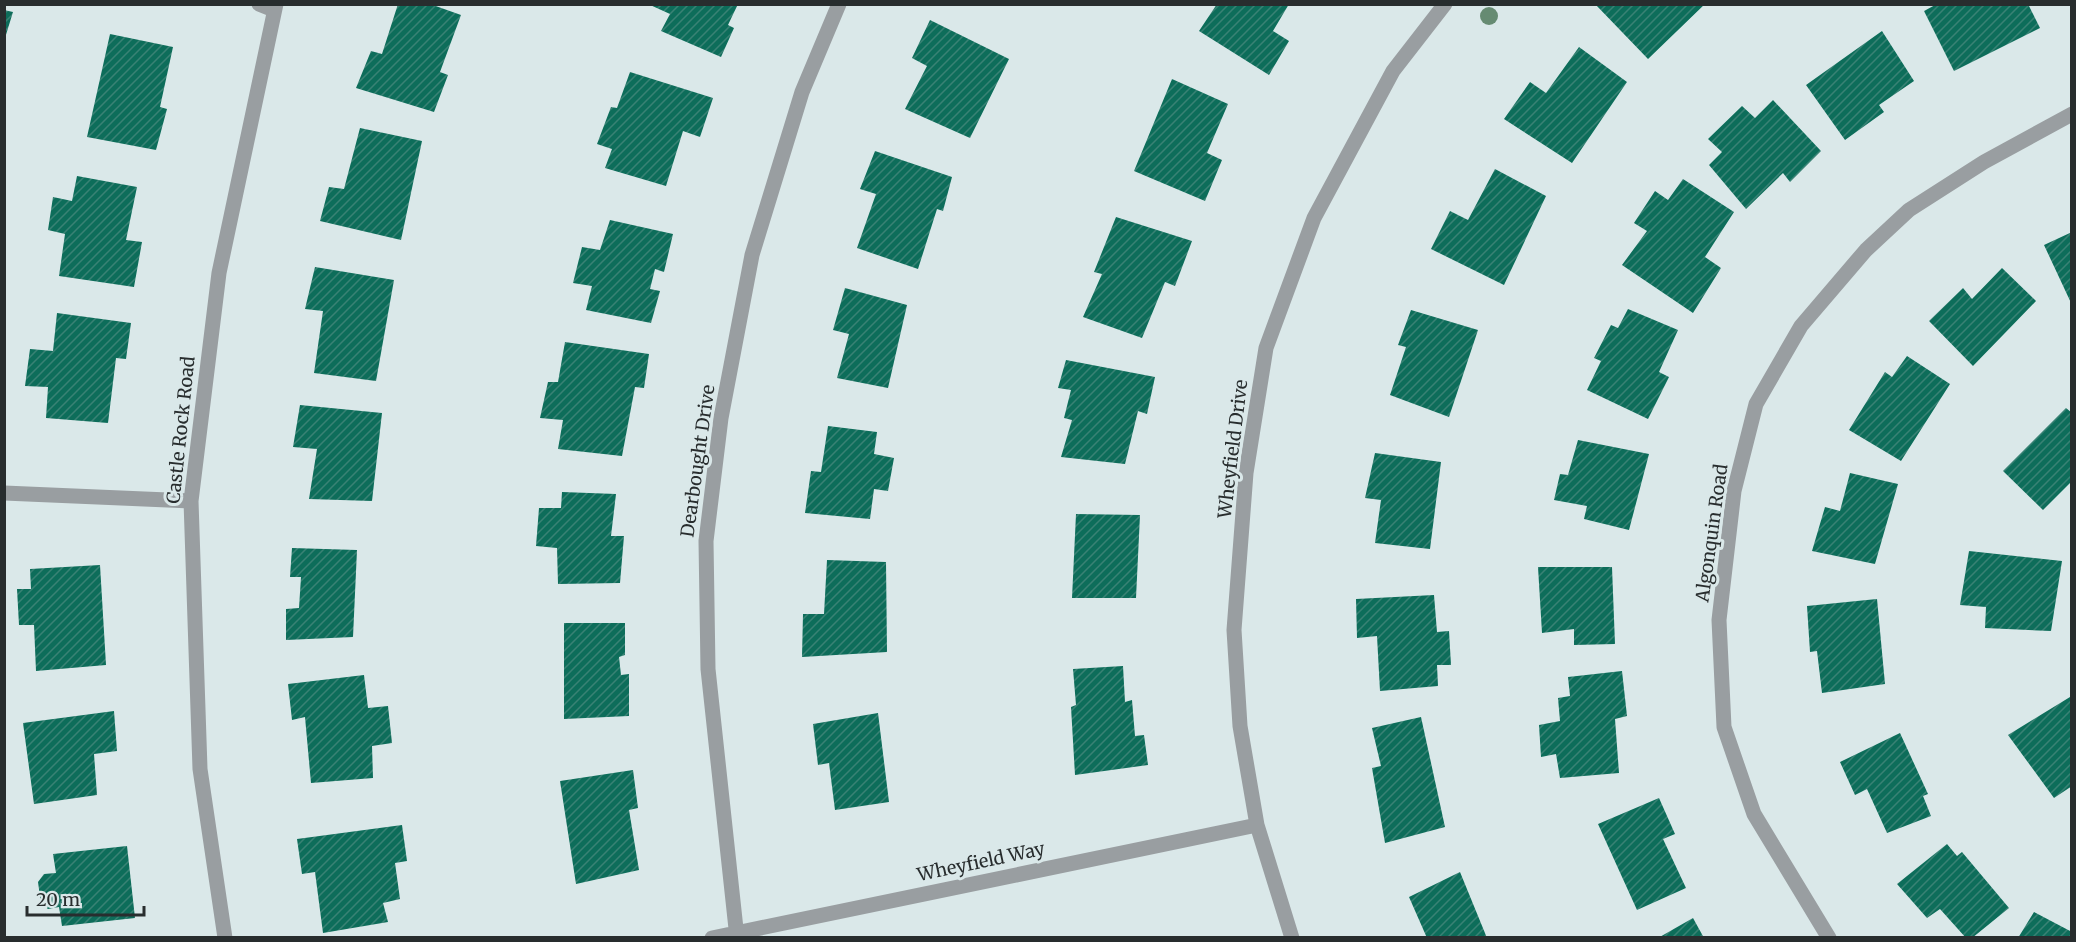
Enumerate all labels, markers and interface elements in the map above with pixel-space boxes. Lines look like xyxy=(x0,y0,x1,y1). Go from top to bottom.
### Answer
street label: Castle Rock Road xyxy=(161,355,200,505)
street label: Wheyfield Drive xyxy=(1212,378,1252,521)
street label: Dearbought Drive xyxy=(675,383,720,539)
street label: Algonquin Road xyxy=(1690,462,1733,604)
street label: Wheyfield Way xyxy=(914,837,1047,886)
scale bar xyxy=(27,879,144,917)
text: 20 m xyxy=(36,888,80,911)

